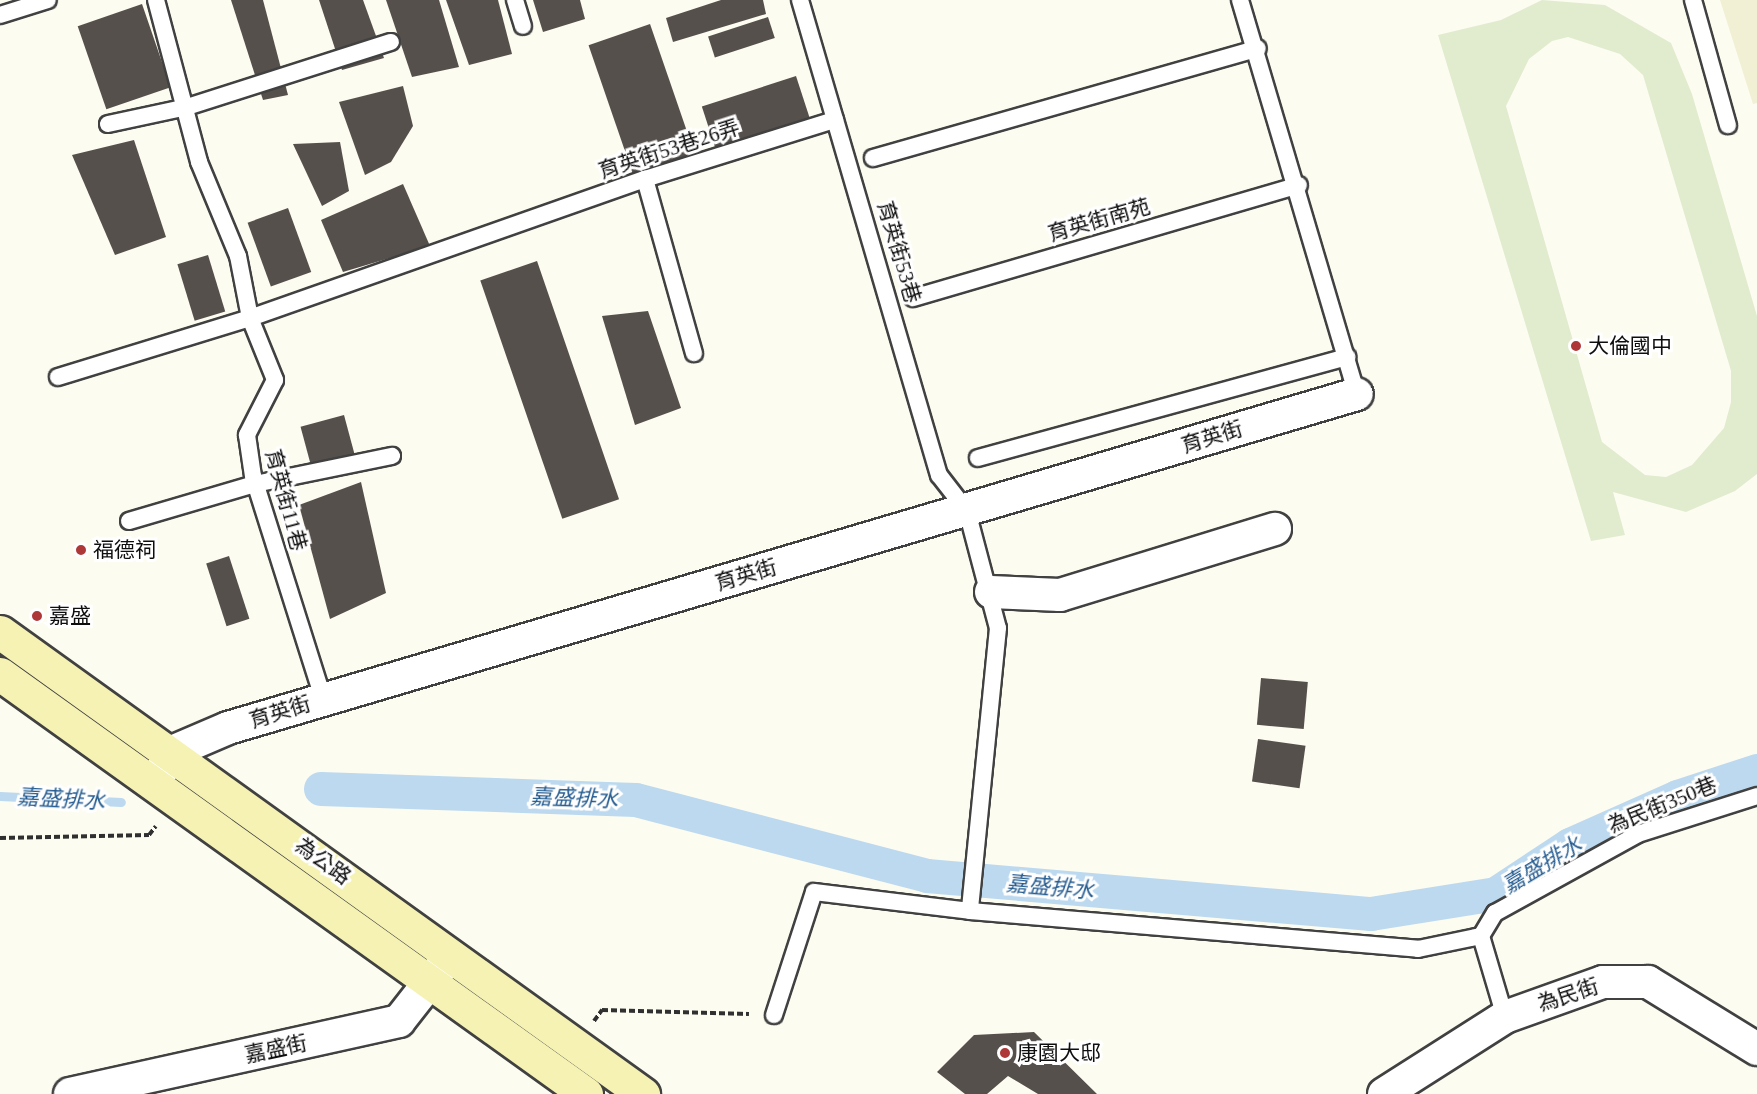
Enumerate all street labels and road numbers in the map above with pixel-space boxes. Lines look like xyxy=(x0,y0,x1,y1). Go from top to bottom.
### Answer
street label: 育英街53巷26弄 xyxy=(595,114,743,184)
street label: 育英街南苑 xyxy=(1045,193,1153,247)
street label: 育英街53巷 xyxy=(872,198,926,306)
street label: 育英街 xyxy=(1178,416,1246,458)
street label: 育英街11巷 xyxy=(260,446,312,554)
street label: 育英街 xyxy=(712,554,780,596)
street label: 育英街 xyxy=(246,691,314,733)
street label: 為民街350巷 xyxy=(1604,772,1720,838)
street label: 為公路 xyxy=(290,832,356,890)
street label: 為民街 xyxy=(1534,973,1602,1017)
street label: 嘉盛街 xyxy=(243,1030,309,1068)

